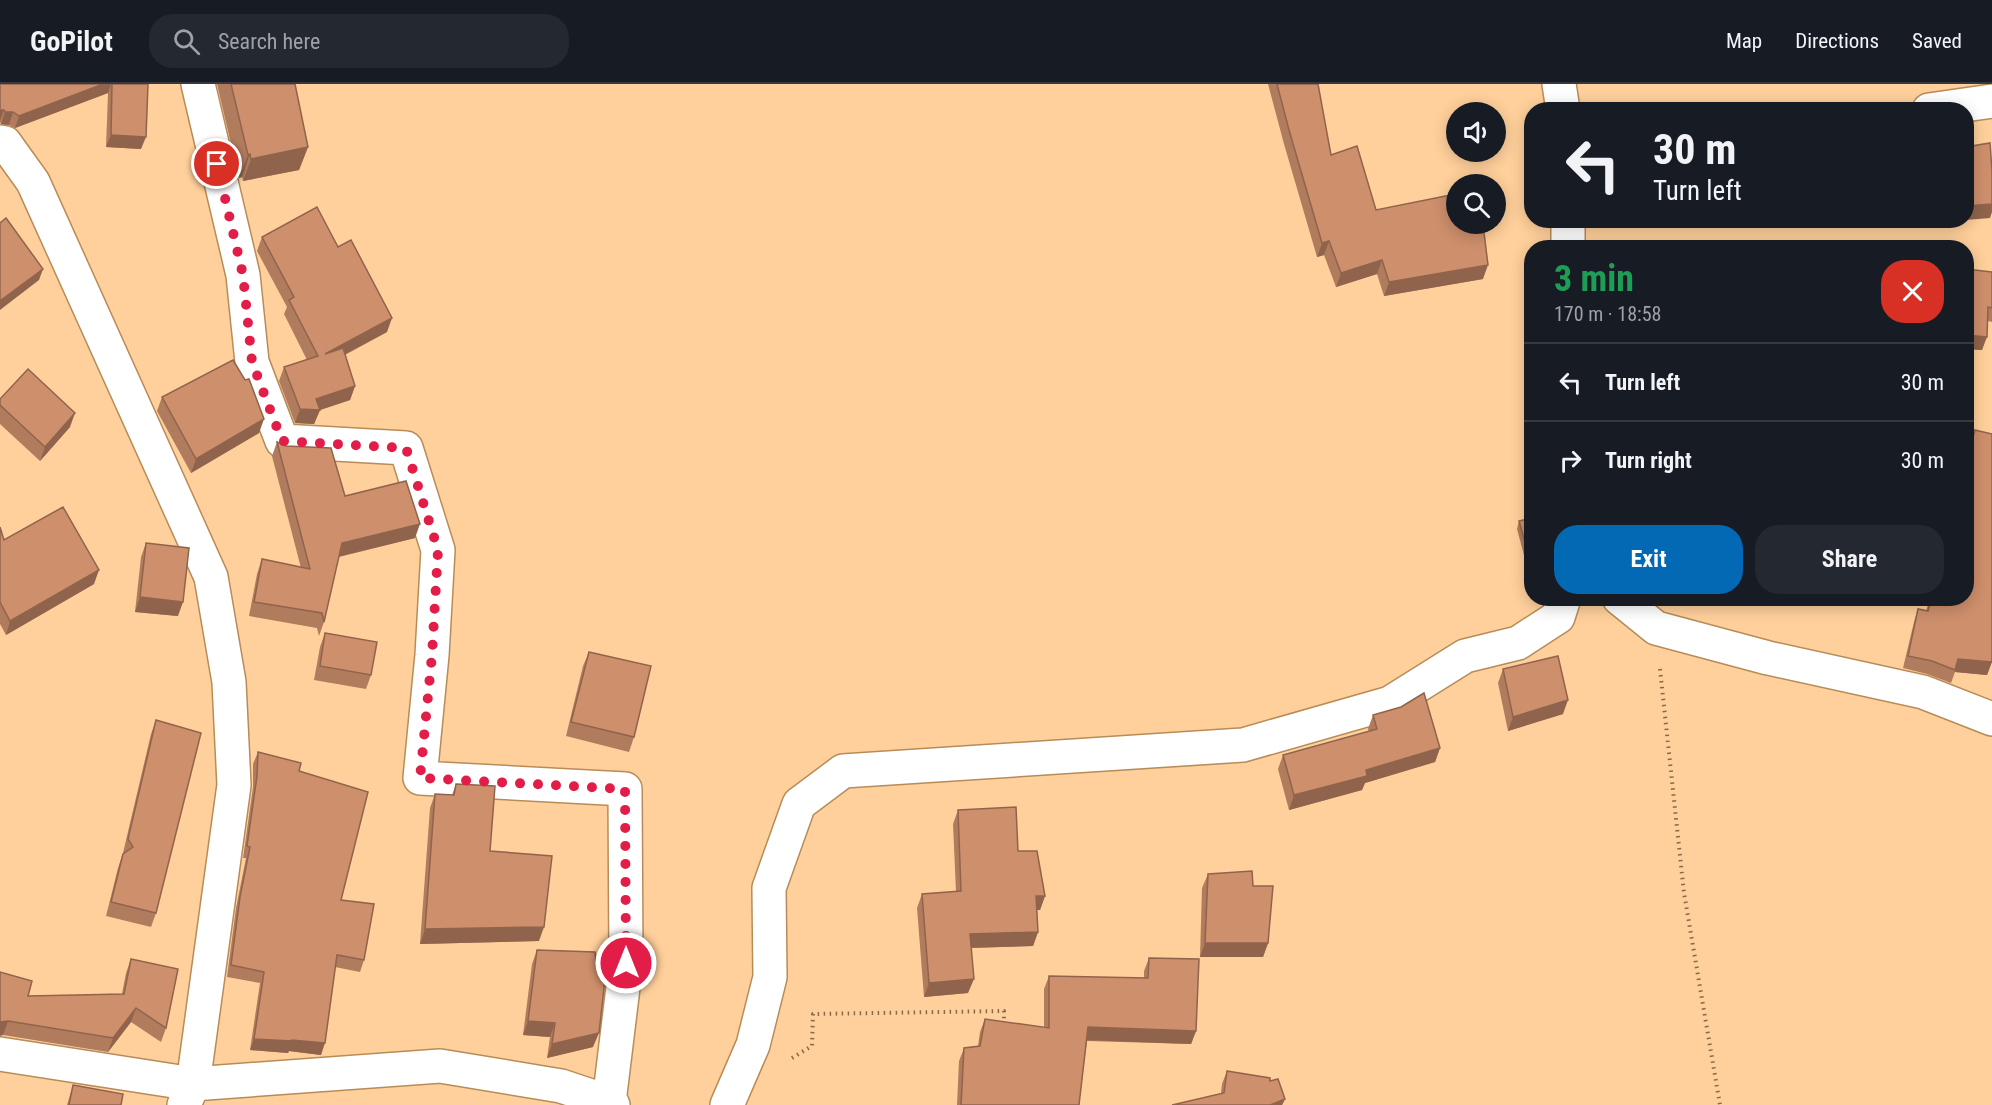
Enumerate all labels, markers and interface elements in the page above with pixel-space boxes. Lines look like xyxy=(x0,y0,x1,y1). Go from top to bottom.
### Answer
search box xyxy=(149,14,569,68)
text: GoPilot xyxy=(30,25,113,58)
icon: search xyxy=(170,25,203,58)
text: Search here xyxy=(218,29,320,54)
text: Map xyxy=(1726,29,1762,53)
text: Directions xyxy=(1795,29,1879,53)
text: Saved xyxy=(1912,29,1962,53)
map controls xyxy=(1446,102,1506,234)
button: sound xyxy=(1446,102,1506,162)
text: 30 m xyxy=(1653,125,1736,174)
icon: left xyxy=(1554,126,1632,204)
pin xyxy=(191,138,242,189)
icon: arrive xyxy=(200,147,233,180)
button: search xyxy=(1446,174,1506,234)
text: Turn left xyxy=(1653,175,1742,207)
text: 3 min xyxy=(1554,258,1634,300)
button: close xyxy=(1881,260,1944,323)
text: 170 m · 18:58 xyxy=(1554,302,1661,326)
icon: left xyxy=(1554,366,1587,399)
text: Turn left xyxy=(1605,370,1680,395)
text: 30 m xyxy=(1901,370,1944,395)
icon: right xyxy=(1554,444,1587,477)
text: Turn right xyxy=(1605,448,1692,473)
text: 30 m xyxy=(1901,448,1944,473)
button: Exit xyxy=(1554,525,1743,594)
button: Share xyxy=(1755,525,1944,594)
position arrow xyxy=(594,931,658,995)

